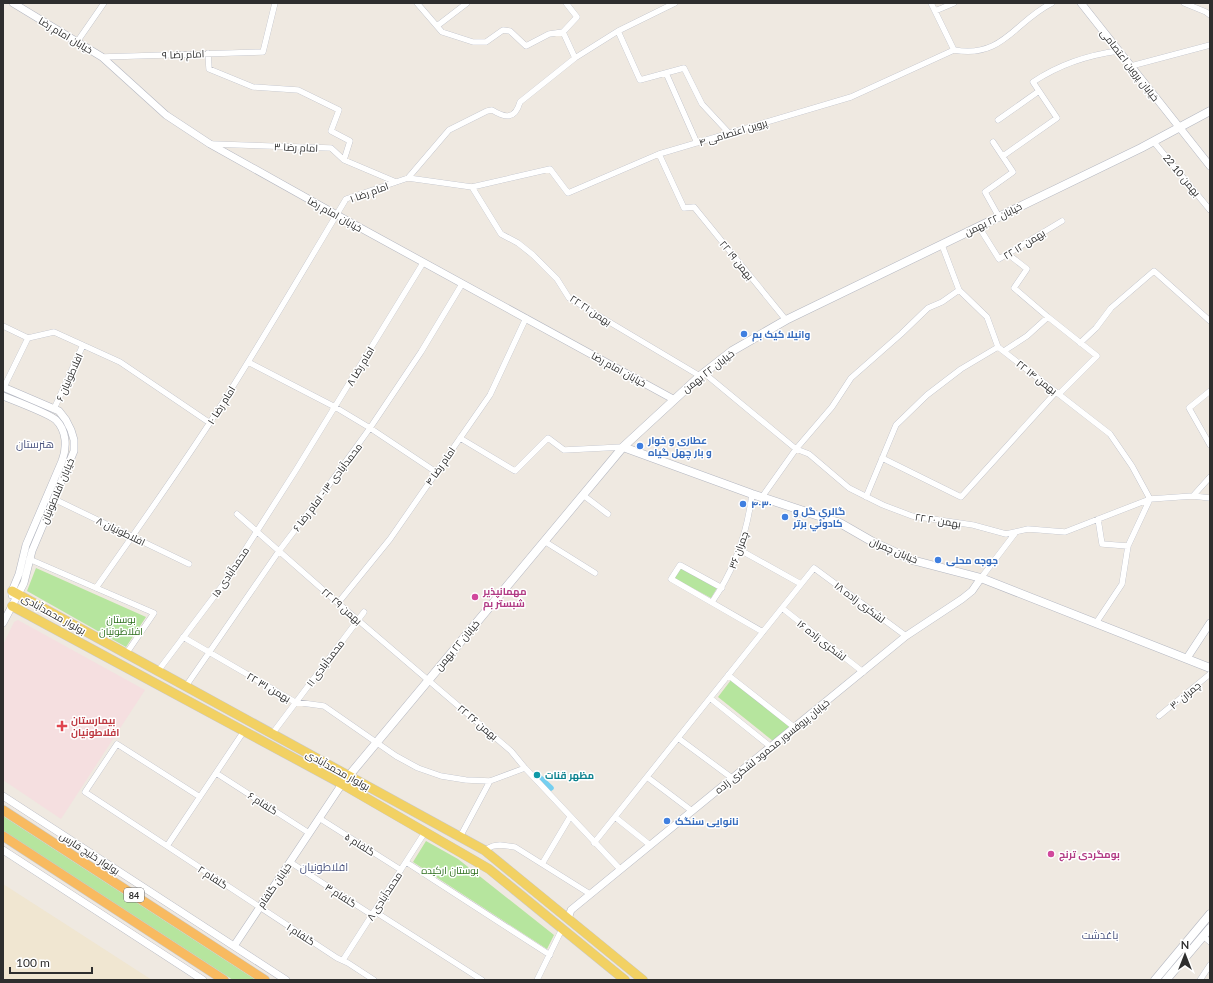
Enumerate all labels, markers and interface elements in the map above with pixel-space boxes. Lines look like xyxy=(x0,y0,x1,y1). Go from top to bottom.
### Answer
street label: خیابان امام رضا xyxy=(36,14,95,58)
street label: خیابان پروین اعتصامی xyxy=(1097,27,1162,104)
street label: امام رضا ۹ xyxy=(162,47,204,63)
street label: پروین اعتصامی ۴ xyxy=(697,116,769,149)
street label: امام رضا ۳ xyxy=(274,140,318,156)
street label: 22 بهمن 10 xyxy=(1160,151,1203,199)
street label: امام رضا ۱ xyxy=(348,179,391,206)
street label: خیابان امام رضا xyxy=(304,194,365,236)
street label: خیابان ۲۲ بهمن xyxy=(962,200,1024,239)
street label: ۲۲ بهمن ۱۲ xyxy=(1001,226,1048,262)
street label: ۲۲ بهمن ۱۹ xyxy=(717,238,756,283)
street label: ۲۲ بهمن ۲۱ xyxy=(567,292,614,329)
place label: وانیلا کیک بم xyxy=(752,328,810,342)
marker: وانیلا کیک بم xyxy=(739,329,749,339)
street label: امام رضا ۸ xyxy=(344,344,378,389)
street label: خیابان ۲۲ بهمن xyxy=(680,347,737,396)
street label: خیابان امام رضا xyxy=(588,349,649,391)
street label: افلاطونیان ۶ xyxy=(53,351,86,403)
street label: ۲۲ بهمن ۱۴ xyxy=(1014,357,1060,397)
street label: امام رضا ۱۰ xyxy=(205,384,239,427)
place label: عطاری و خوار و بار چهل گیاه xyxy=(647,434,712,460)
district label: هنرستان xyxy=(16,437,54,451)
street label: محمدآبادی ۱۳- امام رضا ۶ xyxy=(290,441,366,535)
marker: عطاری و خوار و بار چهل گیاه xyxy=(635,441,645,451)
street label: امام رضا ۴ xyxy=(423,445,459,489)
street label: خیابان افلاطونیان xyxy=(38,456,77,526)
place label: ۴۰۳۰ xyxy=(751,498,772,510)
marker: ۴۰۳۰ xyxy=(738,499,748,509)
place label: گالري گل و كادوئي برتر xyxy=(792,505,845,532)
street label: ۲۲ بهمن ۲۰ xyxy=(914,510,962,531)
marker: گالري گل و كادوئي برتر xyxy=(780,512,790,522)
street label: افلاطونیان ۸ xyxy=(94,514,147,549)
street label: چمران ۳۶ xyxy=(726,530,751,571)
street label: خیابان چمران xyxy=(868,535,920,566)
street label: محمدآبادی ۱۵ xyxy=(209,545,252,600)
place label: جوجه محلی xyxy=(946,554,998,567)
marker: جوجه محلی xyxy=(933,555,943,565)
street label: لشکری زاده ۱۸ xyxy=(832,579,888,626)
street label: ۲۲ بهمن ۲۹ xyxy=(319,585,364,627)
place label: مهمانپذیر شبستر بم xyxy=(482,585,527,611)
street label: بولوار محمدآبادی xyxy=(19,591,88,637)
marker: مهمانپذیر شبستر بم xyxy=(470,592,480,602)
park label: بوستان افلاطونیان xyxy=(99,613,143,638)
street label: خیابان ۲۲ بهمن xyxy=(432,617,482,673)
street label: لشکری زاده ١۶ xyxy=(794,617,849,664)
street label: محمدآبادی ۱۱ xyxy=(304,637,347,689)
street label: ۲۲ بهمن ۳۱ xyxy=(244,670,293,705)
street label: چمران ۳۰ xyxy=(1167,679,1203,712)
street label: خیابان پروفسور محمود لشکری زاده xyxy=(712,696,832,797)
street label: ۲۲ بهمن ۲۶ xyxy=(455,702,501,743)
place label: بیمارستان افلاطونیان xyxy=(71,714,119,739)
marker: بیمارستان افلاطونیان xyxy=(56,720,68,732)
street label: بولوار محمدآبادی xyxy=(303,747,372,793)
place label: مظهر قنات xyxy=(545,769,594,782)
marker: مظهر قنات xyxy=(532,770,542,780)
street label: گلفام ۶ xyxy=(245,789,280,819)
place label: نانوایی سنگک xyxy=(675,815,739,828)
marker: نانوایی سنگک xyxy=(662,816,672,826)
street label: بولوار خلیج فارس xyxy=(57,829,122,878)
street label: گلفام ۵ xyxy=(342,830,377,860)
place label: بومگردی ترنج xyxy=(1059,848,1120,862)
marker: بومگردی ترنج xyxy=(1046,849,1056,859)
street label: خیابان گلفام xyxy=(255,860,295,911)
district label: افلاطونیان xyxy=(300,860,348,874)
street label: گلفام ۲ xyxy=(195,863,230,893)
park label: بوستان ارکیده xyxy=(421,864,479,877)
street label: محمدآبادی ۸ xyxy=(364,869,405,923)
street label: گلفام ۳ xyxy=(322,881,359,911)
road number: 84 xyxy=(124,888,144,902)
street label: گلفام ۱ xyxy=(284,921,317,949)
district label: باغدشت xyxy=(1082,928,1118,941)
north arrow xyxy=(1165,935,1205,975)
text: N xyxy=(1181,938,1189,951)
scale bar xyxy=(10,949,92,975)
text: 100 m xyxy=(16,955,50,970)

